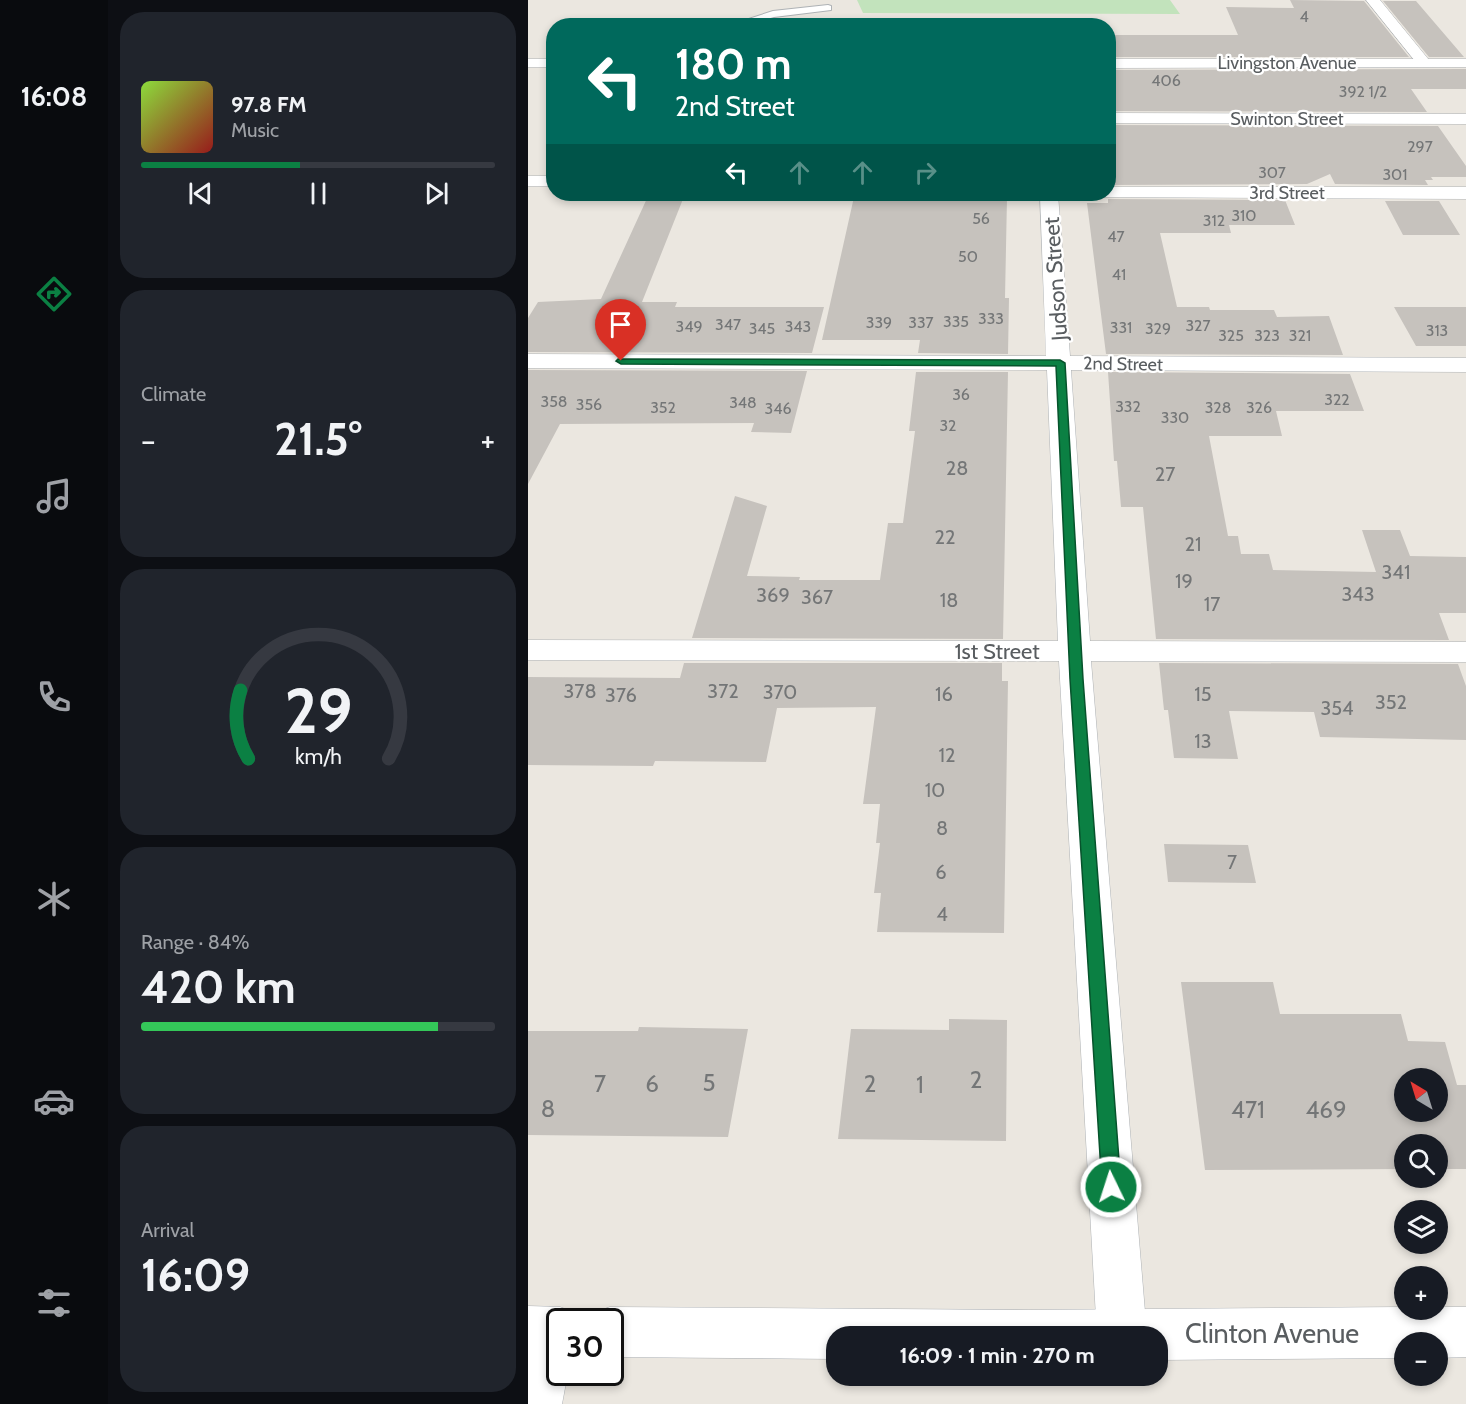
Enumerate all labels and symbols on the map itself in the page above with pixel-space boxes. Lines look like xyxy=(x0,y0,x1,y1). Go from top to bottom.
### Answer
house number: 4 xyxy=(1299,7,1309,26)
street label: Livingston Avenue xyxy=(1217,52,1357,74)
house number: 406 xyxy=(1151,71,1181,90)
house number: 392 1/2 xyxy=(1339,82,1387,101)
street label: Swinton Street xyxy=(1230,108,1344,130)
house number: 297 xyxy=(1407,137,1433,156)
house number: 307 xyxy=(1258,163,1286,182)
house number: 301 xyxy=(1382,165,1408,184)
street label: 3rd Street xyxy=(1249,182,1325,204)
house number: 310 xyxy=(1231,206,1257,225)
house number: 56 xyxy=(972,209,990,228)
house number: 312 xyxy=(1203,211,1225,230)
street label: Judson Street xyxy=(1038,216,1073,343)
house number: 47 xyxy=(1107,227,1125,246)
house number: 50 xyxy=(958,247,978,266)
house number: 41 xyxy=(1112,265,1126,284)
pin xyxy=(595,299,646,361)
house number: 333 xyxy=(978,309,1004,328)
house number: 335 xyxy=(943,312,969,331)
house number: 339 xyxy=(866,313,892,332)
house number: 337 xyxy=(908,313,934,332)
house number: 347 xyxy=(715,315,741,334)
house number: 327 xyxy=(1185,316,1211,335)
house number: 349 xyxy=(676,317,703,336)
house number: 343 xyxy=(785,317,811,336)
house number: 331 xyxy=(1110,318,1132,337)
house number: 345 xyxy=(749,319,775,338)
house number: 329 xyxy=(1145,319,1171,338)
house number: 313 xyxy=(1426,321,1448,340)
house number: 325 xyxy=(1218,326,1244,345)
house number: 323 xyxy=(1254,326,1280,345)
house number: 321 xyxy=(1289,326,1311,345)
street label: 2nd Street xyxy=(1083,352,1163,376)
house number: 36 xyxy=(952,385,970,404)
house number: 322 xyxy=(1324,390,1350,409)
house number: 358 xyxy=(540,392,568,411)
house number: 348 xyxy=(729,393,757,412)
house number: 356 xyxy=(576,395,602,414)
house number: 332 xyxy=(1115,397,1141,416)
house number: 352 xyxy=(650,398,676,417)
house number: 328 xyxy=(1205,398,1231,417)
house number: 326 xyxy=(1246,398,1272,417)
house number: 346 xyxy=(765,399,792,418)
house number: 330 xyxy=(1161,408,1189,427)
house number: 32 xyxy=(939,416,957,435)
house number: 28 xyxy=(946,456,968,480)
house number: 27 xyxy=(1155,462,1175,486)
house number: 22 xyxy=(935,525,955,549)
house number: 21 xyxy=(1185,532,1202,556)
house number: 341 xyxy=(1382,560,1410,584)
house number: 19 xyxy=(1175,569,1193,593)
house number: 343 xyxy=(1341,582,1375,606)
house number: 369 xyxy=(756,583,790,607)
house number: 367 xyxy=(801,585,833,609)
house number: 18 xyxy=(940,588,958,612)
house number: 17 xyxy=(1204,592,1220,616)
street label: 1st Street xyxy=(954,638,1040,665)
house number: 378 xyxy=(564,679,597,703)
house number: 372 xyxy=(707,679,739,703)
house number: 370 xyxy=(763,680,797,704)
house number: 16 xyxy=(935,682,953,706)
house number: 15 xyxy=(1194,682,1212,706)
house number: 376 xyxy=(605,683,637,707)
house number: 352 xyxy=(1375,690,1407,714)
house number: 354 xyxy=(1320,696,1354,720)
house number: 13 xyxy=(1194,729,1212,753)
house number: 12 xyxy=(939,743,956,767)
house number: 10 xyxy=(925,778,945,802)
house number: 8 xyxy=(936,816,948,840)
house number: 7 xyxy=(1227,850,1237,874)
house number: 6 xyxy=(935,860,947,884)
house number: 4 xyxy=(936,902,948,926)
house number: 2 xyxy=(970,1065,982,1094)
house number: 5 xyxy=(703,1068,715,1097)
north arrow xyxy=(1394,1068,1448,1122)
house number: 7 xyxy=(594,1069,606,1098)
house number: 6 xyxy=(645,1069,659,1098)
house number: 2 xyxy=(864,1069,876,1098)
house number: 1 xyxy=(916,1070,924,1099)
house number: 8 xyxy=(541,1094,555,1123)
house number: 471 xyxy=(1231,1095,1265,1124)
house number: 469 xyxy=(1305,1095,1347,1124)
position arrow xyxy=(1079,1155,1143,1219)
speed limit sign: 30 xyxy=(546,1308,624,1386)
street label: Clinton Avenue xyxy=(1185,1317,1359,1350)

